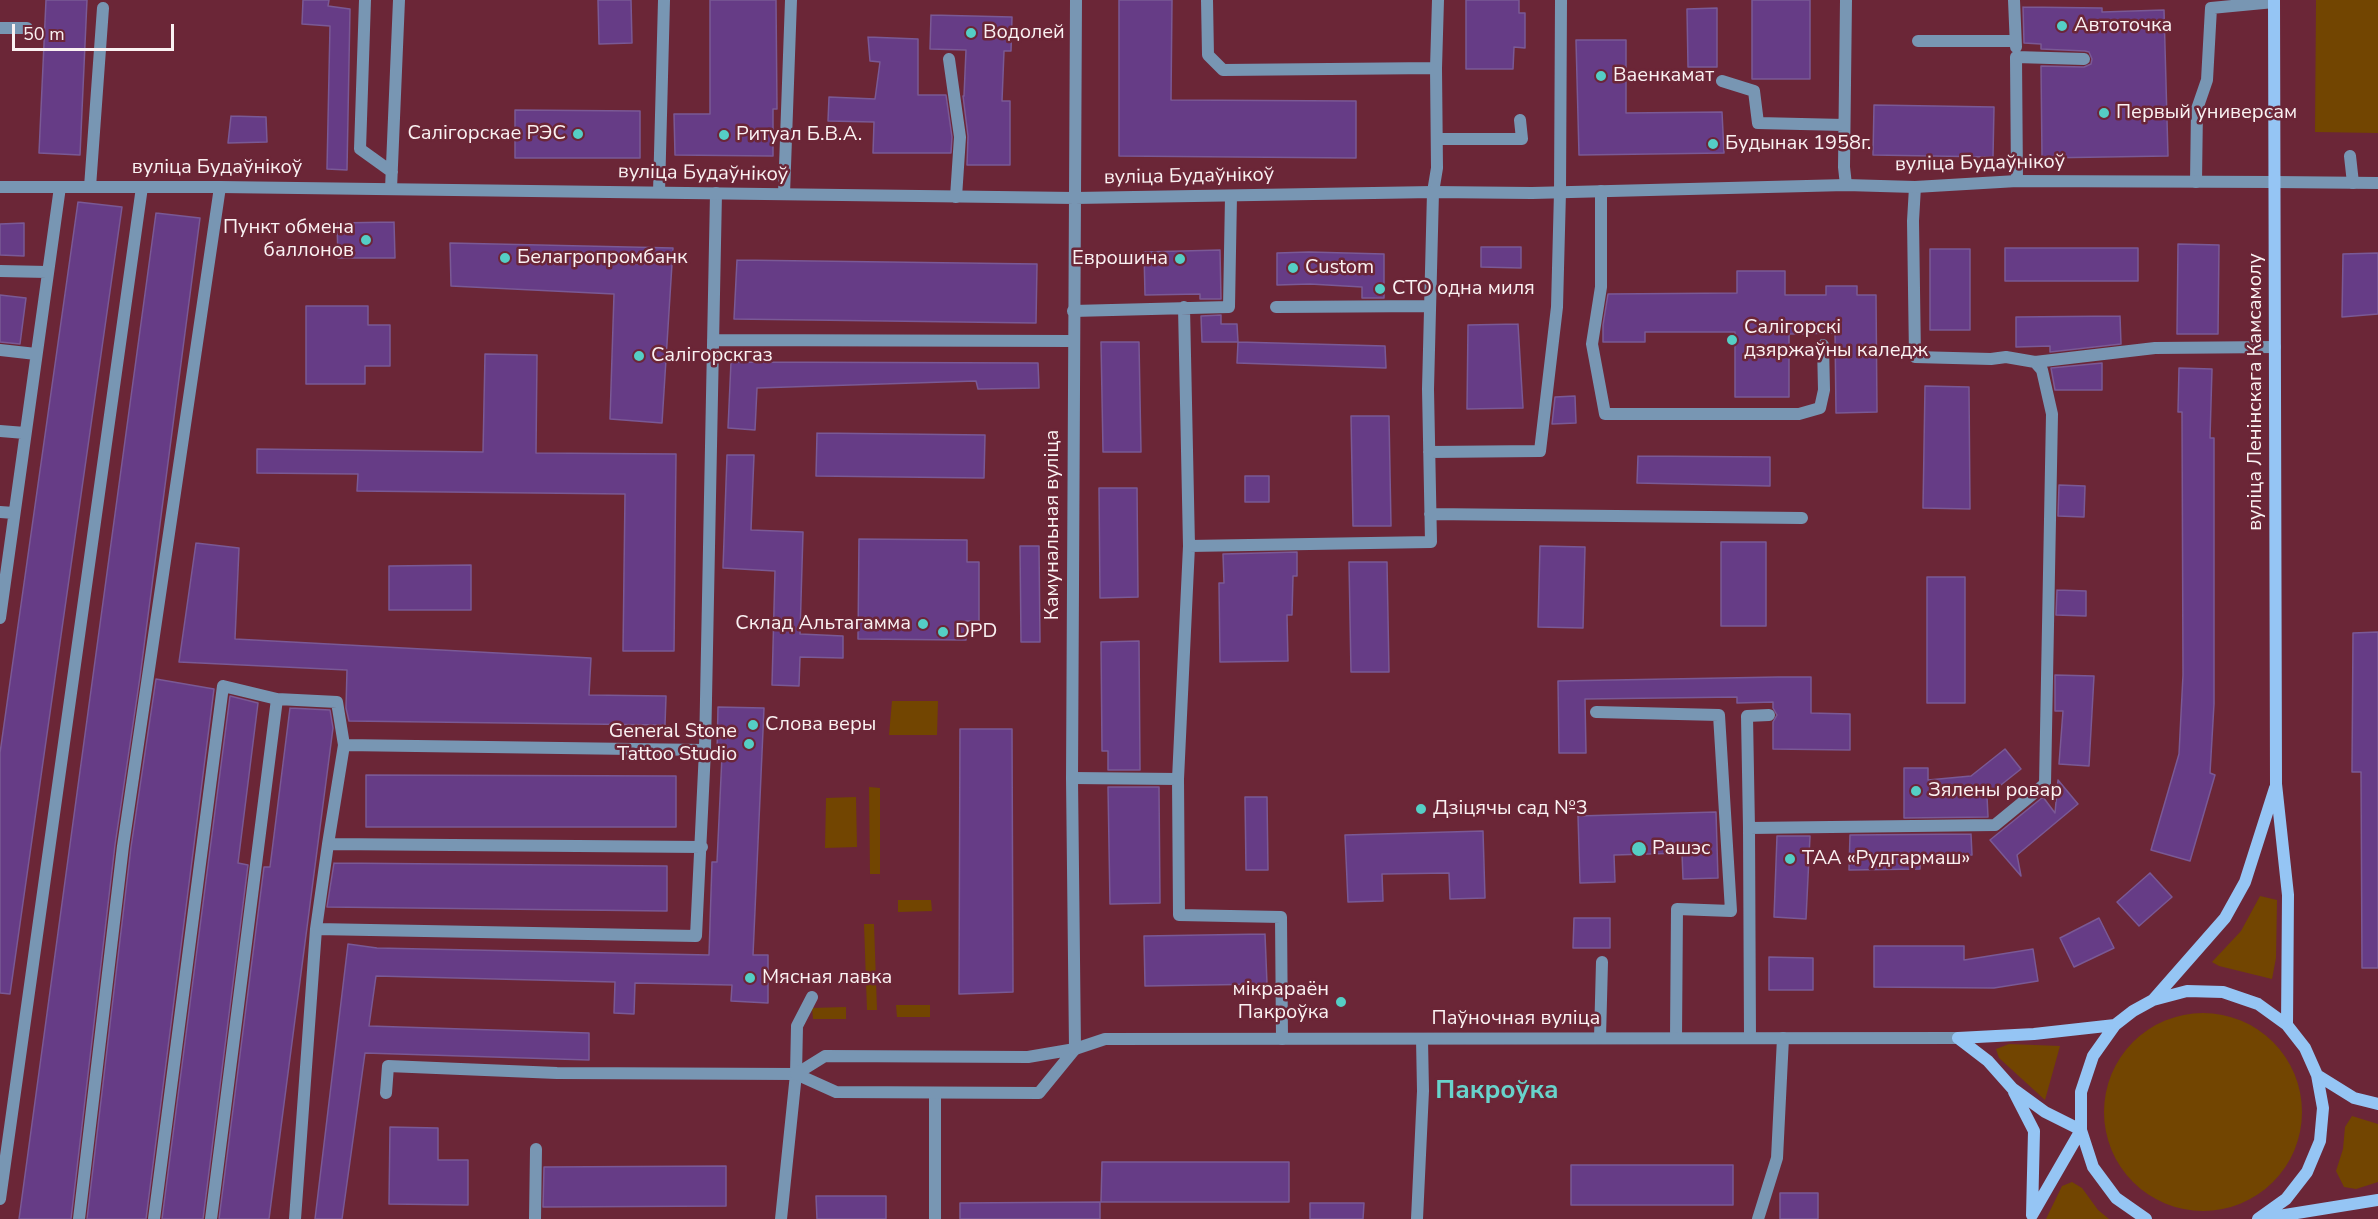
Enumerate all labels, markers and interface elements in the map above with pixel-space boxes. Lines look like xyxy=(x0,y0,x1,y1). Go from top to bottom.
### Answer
scale bar xyxy=(15,12,177,50)
place label: Автоточка xyxy=(2074,14,2172,38)
marker: Автоточка xyxy=(2055,19,2069,33)
place label: Водолей xyxy=(983,21,1065,45)
text: 50 m xyxy=(23,22,65,46)
marker: Водолей xyxy=(964,26,978,40)
place label: Ваенкамат xyxy=(1613,64,1714,88)
marker: Ваенкамат xyxy=(1594,69,1608,83)
place label: Первый универсам xyxy=(2116,101,2297,125)
marker: Первый универсам xyxy=(2097,106,2111,120)
place label: Салігорскае РЭС xyxy=(407,122,566,146)
place label: Ритуал Б.В.А. xyxy=(736,123,862,147)
marker: Салігорскае РЭС xyxy=(571,127,585,141)
marker: Ритуал Б.В.А. xyxy=(717,128,731,142)
place label: Будынак 1958г. xyxy=(1725,132,1871,156)
marker: Будынак 1958г. xyxy=(1706,137,1720,151)
street label: вуліца Будаўнікоў xyxy=(1895,151,2065,177)
street label: вуліца Будаўнікоў xyxy=(132,156,302,180)
street label: вуліца Будаўнікоў xyxy=(618,161,788,187)
street label: вуліца Будаўнікоў xyxy=(1104,164,1274,190)
place label: Пункт обмена баллонов xyxy=(223,216,354,263)
marker: Пункт обмена баллонов xyxy=(359,233,373,247)
place label: Белагропромбанк xyxy=(517,246,688,270)
place label: Еврошина xyxy=(1072,247,1168,271)
marker: Белагропромбанк xyxy=(498,251,512,265)
marker: Еврошина xyxy=(1173,252,1187,266)
street label: вуліца Ленінскага Камсамолу xyxy=(2244,253,2268,531)
place label: Custom xyxy=(1305,256,1374,280)
marker: Custom xyxy=(1286,261,1300,275)
place label: СТО одна миля xyxy=(1392,277,1535,301)
marker: СТО одна миля xyxy=(1373,282,1387,296)
place label: Салігорскі дзяржаўны каледж xyxy=(1744,316,1928,363)
marker: Салігорскі дзяржаўны каледж xyxy=(1725,333,1739,347)
place label: Салігорскгаз xyxy=(651,344,773,368)
marker: Салігорскгаз xyxy=(632,349,646,363)
street label: Камунальная вуліца xyxy=(1041,430,1065,620)
place label: Склад Альтагамма xyxy=(735,612,911,636)
marker: Склад Альтагамма xyxy=(916,617,930,631)
place label: DPD xyxy=(955,620,997,644)
marker: DPD xyxy=(936,625,950,639)
place label: Слова веры xyxy=(765,713,876,737)
marker: Слова веры xyxy=(746,718,760,732)
place label: General Stone Tattoo Studio xyxy=(609,720,737,767)
marker: General Stone Tattoo Studio xyxy=(742,737,756,751)
place label: Зялены ровар xyxy=(1928,779,2062,803)
marker: Зялены ровар xyxy=(1909,784,1923,798)
place label: Дзіцячы сад №3 xyxy=(1433,797,1588,821)
marker: Дзіцячы сад №3 xyxy=(1414,802,1428,816)
place label: Рашэс xyxy=(1652,837,1710,861)
marker: Рашэс xyxy=(1630,840,1648,858)
place label: ТАА «Рудгармаш» xyxy=(1802,847,1970,871)
marker: ТАА «Рудгармаш» xyxy=(1783,852,1797,866)
place label: Мясная лавка xyxy=(762,966,892,990)
marker: Мясная лавка xyxy=(743,971,757,985)
place label: мікрараён Пакроўка xyxy=(1233,978,1329,1025)
marker: мікрараён Пакроўка xyxy=(1334,995,1348,1009)
street label: Паўночная вуліца xyxy=(1432,1007,1600,1031)
district label: Пакроўка xyxy=(1435,1076,1559,1108)

